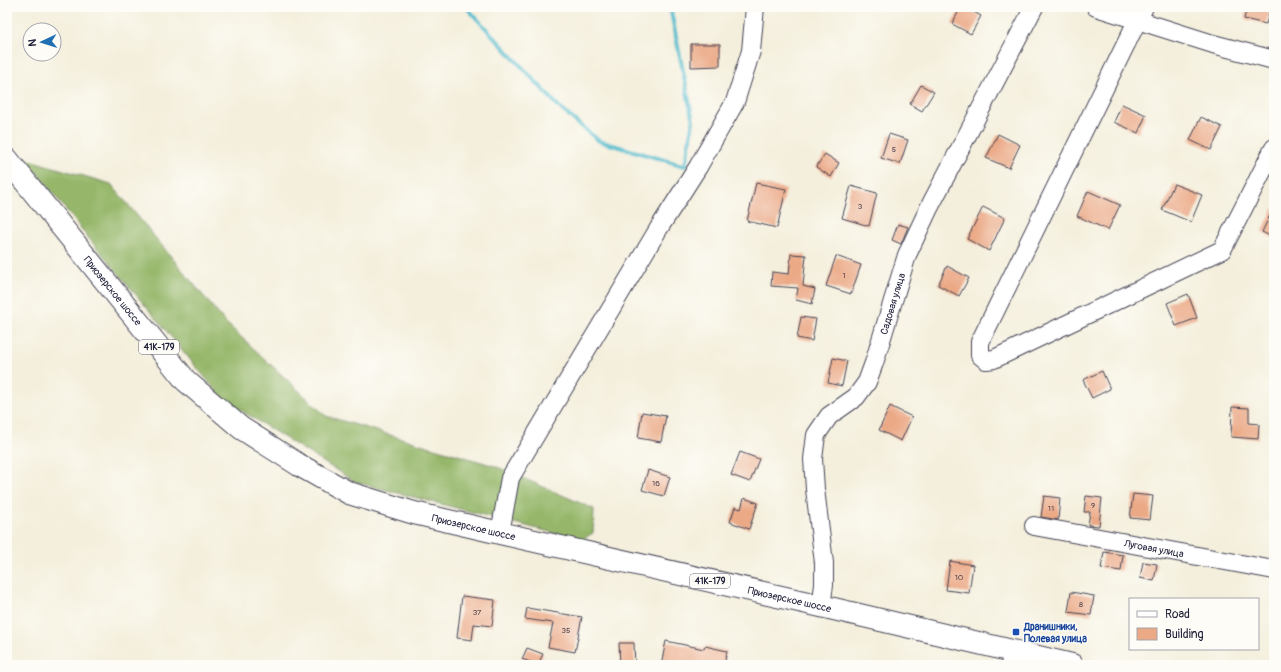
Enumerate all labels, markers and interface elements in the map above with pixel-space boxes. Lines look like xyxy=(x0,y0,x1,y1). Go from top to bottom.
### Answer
north arrow xyxy=(22,22,62,62)
text: N xyxy=(26,38,39,47)
house number: 5 xyxy=(892,145,896,154)
house number: 3 xyxy=(858,202,863,211)
street label: Приозерское шоссе xyxy=(81,254,144,328)
house number: 1 xyxy=(842,271,846,280)
street label: Садовая улица xyxy=(878,271,908,336)
road number: 41К-179 xyxy=(139,340,179,354)
house number: 16 xyxy=(652,479,660,488)
house number: 9 xyxy=(1091,501,1095,510)
house number: 11 xyxy=(1048,504,1054,513)
street label: Приозерское шоссе xyxy=(431,512,517,543)
street label: Луговая улица xyxy=(1122,537,1185,560)
house number: 10 xyxy=(955,573,964,582)
road number: 41К-179 xyxy=(690,574,730,588)
street label: Приозерское шоссе xyxy=(746,585,833,615)
legend xyxy=(1129,598,1259,650)
house number: 8 xyxy=(1079,600,1083,609)
text: Road xyxy=(1165,607,1190,622)
house number: 37 xyxy=(473,608,482,617)
place label: Дранишники, Полевая улица xyxy=(1023,621,1087,645)
house number: 35 xyxy=(562,626,570,635)
marker: Дранишники, Полевая улица xyxy=(1011,627,1021,637)
text: Building xyxy=(1165,627,1204,642)

